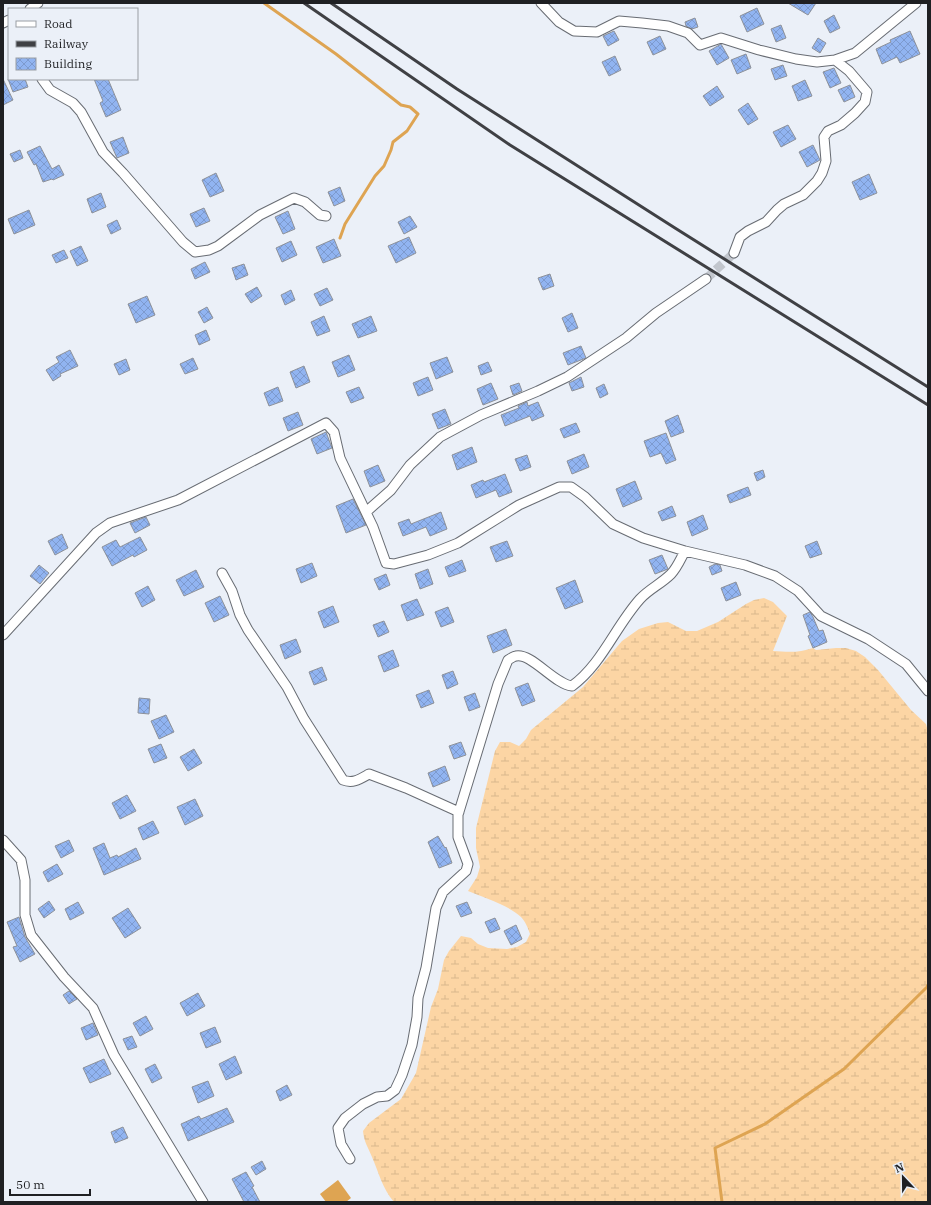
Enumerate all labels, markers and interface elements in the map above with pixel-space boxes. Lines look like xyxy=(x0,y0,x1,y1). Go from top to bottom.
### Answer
legend xyxy=(8,8,138,80)
text: Road xyxy=(44,16,73,31)
text: Railway xyxy=(44,36,89,51)
text: Building xyxy=(44,56,92,71)
north arrow xyxy=(883,1157,923,1197)
text: N xyxy=(893,1159,906,1176)
scale bar xyxy=(10,1171,90,1197)
text: 50 m xyxy=(16,1177,45,1192)

